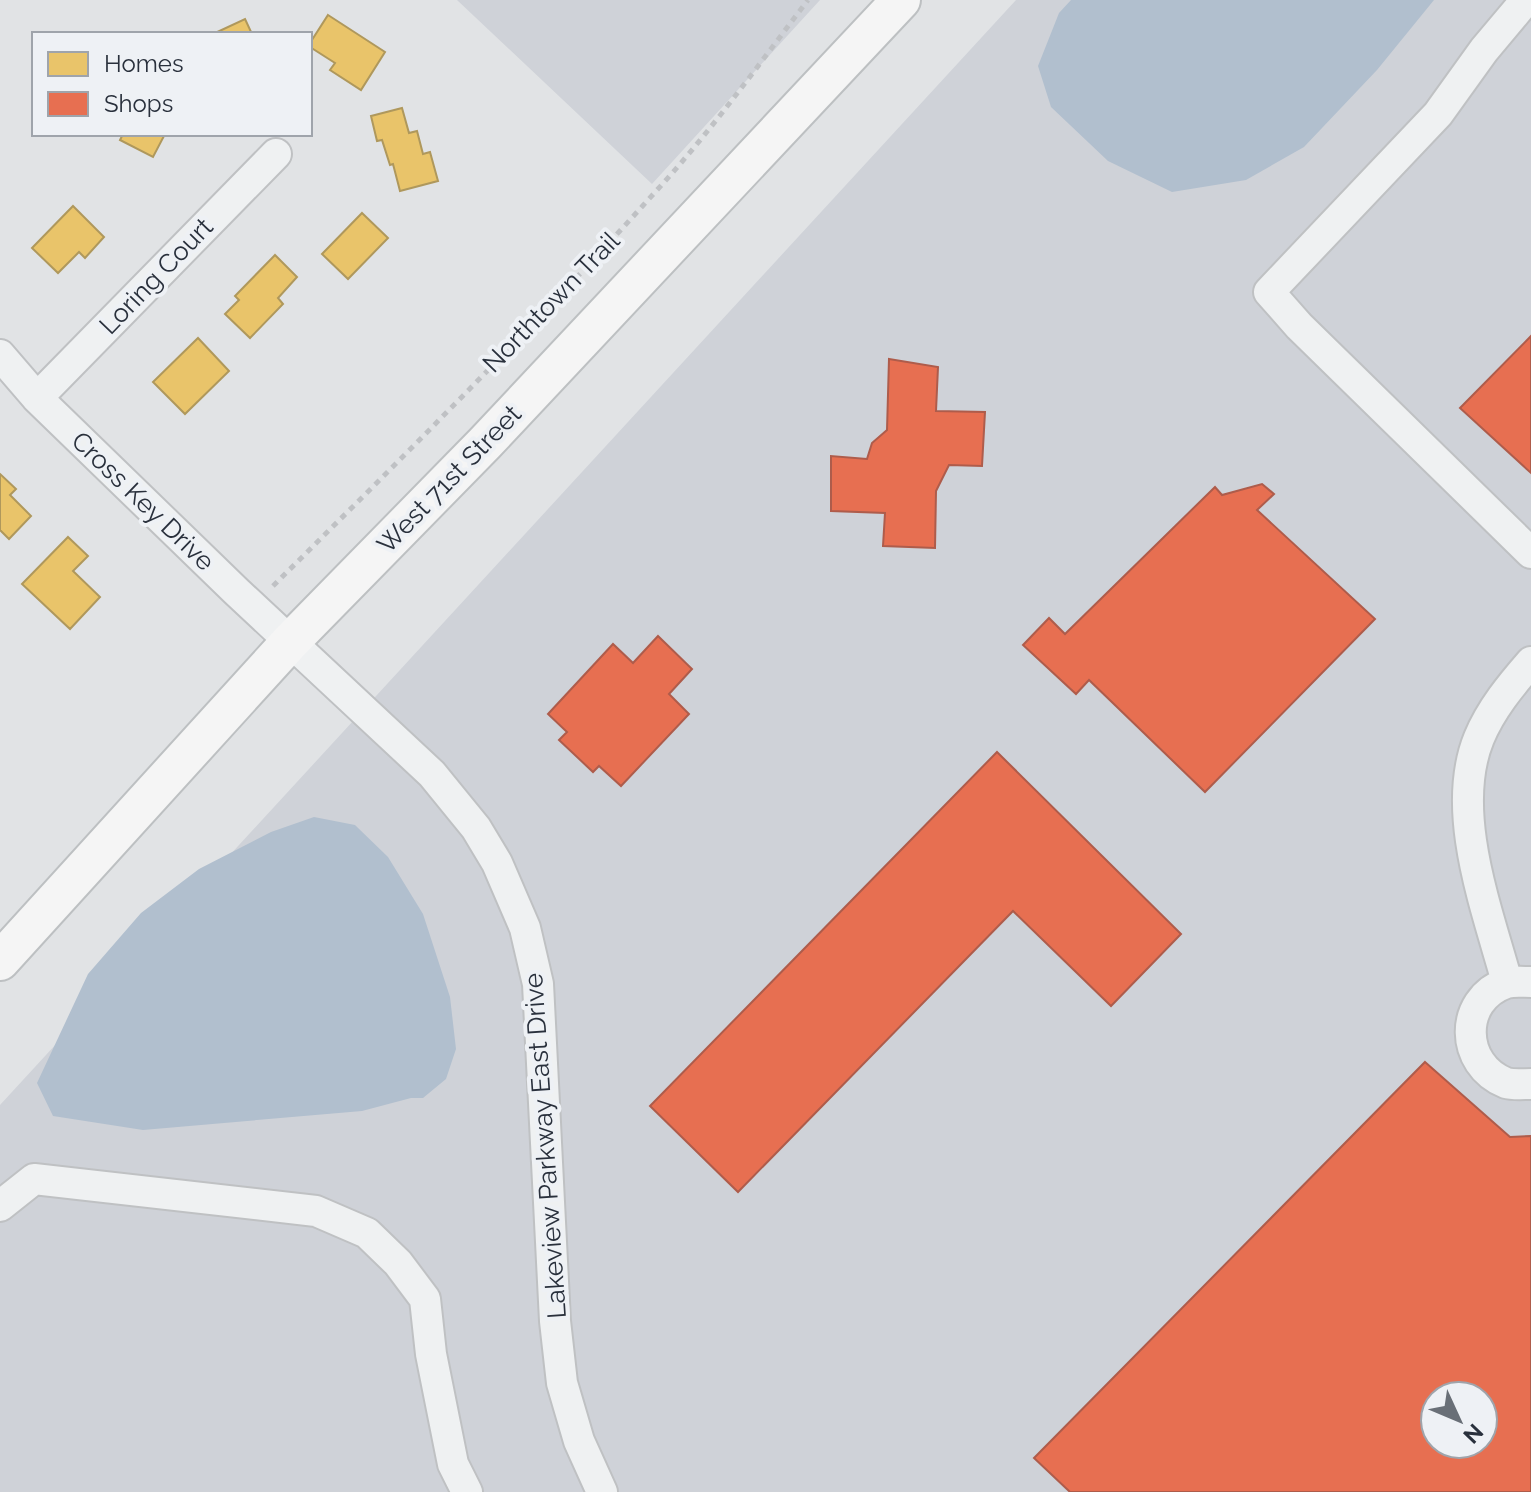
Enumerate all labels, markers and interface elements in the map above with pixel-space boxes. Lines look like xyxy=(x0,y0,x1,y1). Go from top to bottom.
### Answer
legend xyxy=(32,32,312,136)
text: Homes xyxy=(104,49,184,78)
text: Shops xyxy=(104,89,173,118)
street label: Loring Court xyxy=(93,212,219,340)
street label: Northtown Trail xyxy=(477,225,626,378)
street label: West 71st Street xyxy=(371,399,527,559)
street label: Cross Key Drive xyxy=(65,425,221,577)
street label: Lakeview Parkway East Drive xyxy=(518,972,572,1320)
north arrow xyxy=(1419,1380,1499,1460)
text: N xyxy=(1458,1419,1489,1449)

